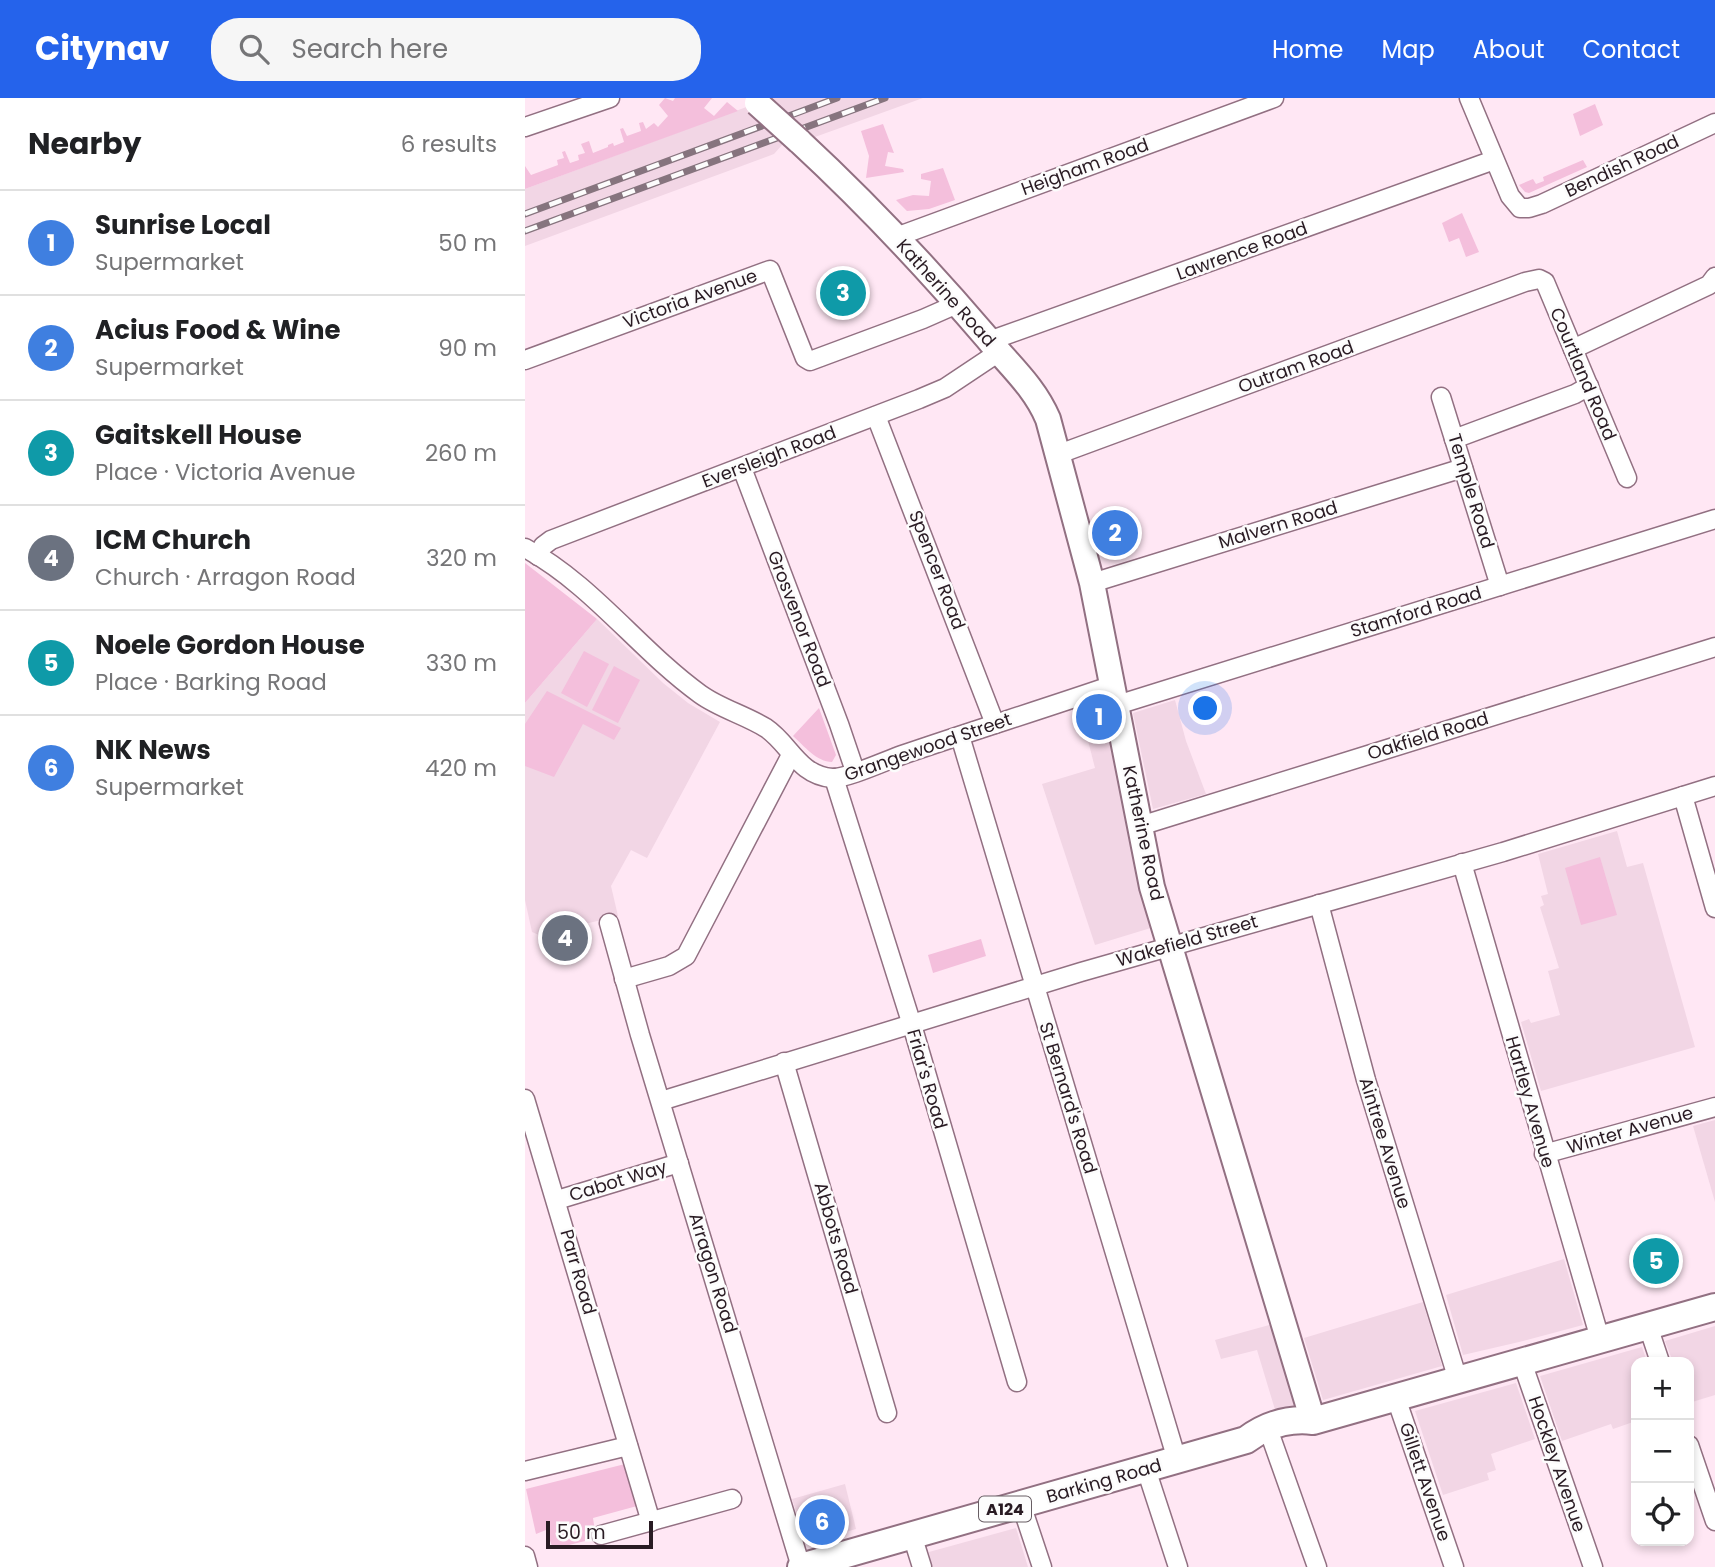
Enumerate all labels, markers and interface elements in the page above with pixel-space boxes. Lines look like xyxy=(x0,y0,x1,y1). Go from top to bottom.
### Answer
search box xyxy=(211,18,701,81)
text: Citynav xyxy=(35,25,169,72)
icon: search xyxy=(235,30,273,68)
text: Search here xyxy=(291,31,448,67)
text: Home xyxy=(1272,33,1344,66)
text: Map xyxy=(1382,33,1435,66)
text: About xyxy=(1473,33,1544,66)
text: Contact xyxy=(1582,33,1680,66)
text: Nearby xyxy=(28,122,142,165)
text: 6 results xyxy=(401,128,497,160)
street label: Bendish Road xyxy=(1561,128,1683,203)
street label: Heigham Road xyxy=(1018,132,1152,201)
text: Sunrise Local xyxy=(95,207,271,243)
street label: Lawrence Road xyxy=(1173,215,1311,286)
text: 1 xyxy=(47,227,55,259)
text: 50 m xyxy=(438,227,497,259)
street label: Katherine Road xyxy=(891,233,1002,352)
text: Supermarket xyxy=(95,246,244,278)
street label: Victoria Avenue xyxy=(619,263,760,334)
pin: 3 xyxy=(820,267,866,319)
street label: Courtland Road xyxy=(1544,304,1623,444)
text: Acius Food & Wine xyxy=(95,312,340,348)
text: 2 xyxy=(44,332,58,364)
text: 90 m xyxy=(438,332,497,364)
street label: Outram Road xyxy=(1235,334,1357,399)
text: Supermarket xyxy=(95,351,244,383)
text: Gaitskell House xyxy=(95,417,302,453)
street label: Eversleigh Road xyxy=(698,419,840,494)
street label: Temple Road xyxy=(1442,430,1501,551)
text: 3 xyxy=(44,437,58,469)
text: 260 m xyxy=(425,437,497,469)
text: Place · Victoria Avenue xyxy=(95,456,355,488)
street label: Malvern Road xyxy=(1215,495,1340,554)
street label: Spencer Road xyxy=(903,507,972,633)
pin: 2 xyxy=(1092,507,1138,559)
text: ICM Church xyxy=(95,522,251,558)
text: 4 xyxy=(43,542,59,574)
text: 320 m xyxy=(426,542,497,574)
street label: Grosvenor Road xyxy=(762,547,837,691)
text: Church · Arragon Road xyxy=(95,561,356,593)
street label: Stamford Road xyxy=(1347,580,1484,643)
text: Noele Gordon House xyxy=(95,627,365,663)
text: 5 xyxy=(44,647,58,679)
text: 330 m xyxy=(426,647,497,679)
text: Place · Barking Road xyxy=(95,666,327,698)
pin: 1 xyxy=(1076,691,1122,743)
your location xyxy=(1188,691,1222,725)
street label: Oakfield Road xyxy=(1364,705,1491,766)
street label: Grangewood Street xyxy=(841,706,1015,787)
text: NK News xyxy=(95,732,211,768)
text: 6 xyxy=(44,752,58,784)
text: 420 m xyxy=(425,752,497,784)
street label: Katherine Road xyxy=(1117,763,1170,903)
text: Supermarket xyxy=(95,771,244,803)
street label: Wakefield Street xyxy=(1113,908,1260,973)
pin: 4 xyxy=(542,912,588,964)
street label: St Bernard's Road xyxy=(1034,1019,1103,1177)
street label: Friar's Road xyxy=(901,1026,954,1132)
street label: Hartley Avenue xyxy=(1500,1033,1561,1171)
street label: Aintree Avenue xyxy=(1354,1074,1417,1212)
street label: Winter Avenue xyxy=(1564,1100,1696,1159)
street label: Cabot Way xyxy=(566,1154,670,1207)
street label: Abbots Road xyxy=(809,1179,864,1297)
street label: Arragon Road xyxy=(683,1210,744,1336)
street label: Parr Road xyxy=(554,1226,603,1317)
pin: 5 xyxy=(1633,1235,1679,1287)
map controls xyxy=(1631,1357,1694,1546)
button: + xyxy=(1631,1357,1694,1420)
street label: Hockley Avenue xyxy=(1522,1392,1592,1535)
street label: Gillett Avenue xyxy=(1393,1419,1457,1545)
button: − xyxy=(1631,1420,1694,1483)
street label: Barking Road xyxy=(1043,1452,1164,1509)
button: locate xyxy=(1631,1483,1694,1546)
pin: 6 xyxy=(799,1496,845,1548)
road number: A124 xyxy=(979,1497,1031,1522)
scale bar xyxy=(546,1518,653,1550)
text: 50 m xyxy=(557,1519,606,1546)

